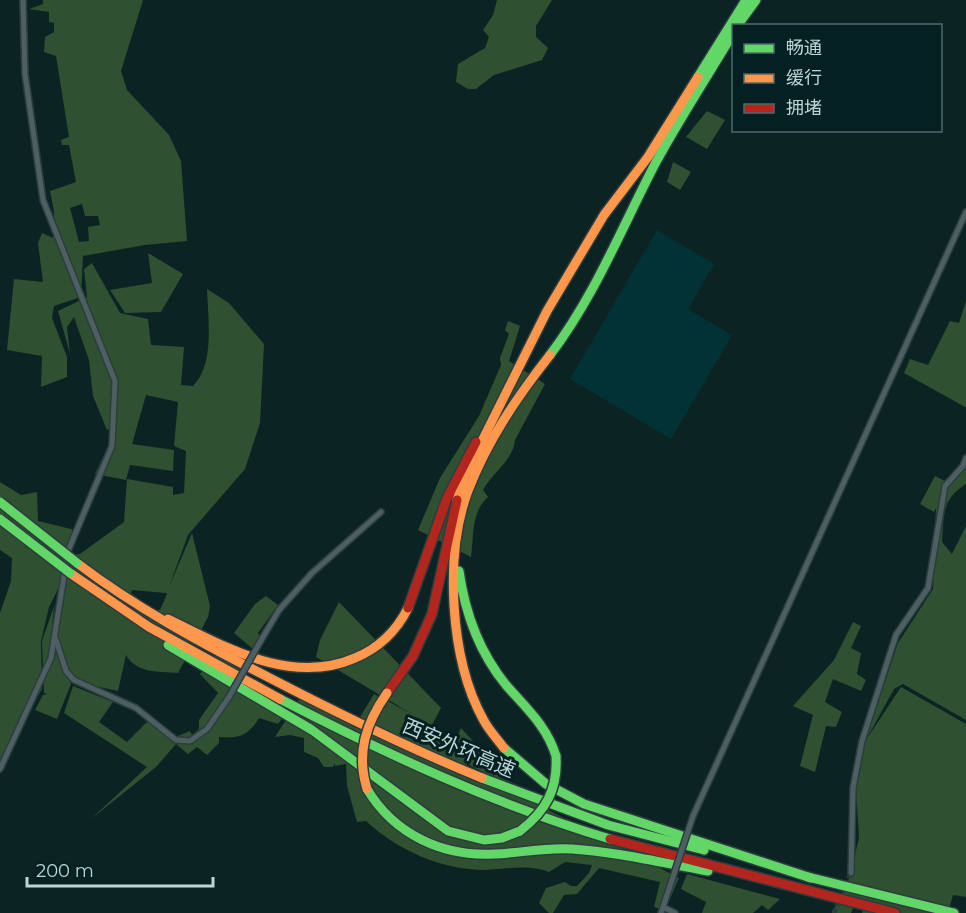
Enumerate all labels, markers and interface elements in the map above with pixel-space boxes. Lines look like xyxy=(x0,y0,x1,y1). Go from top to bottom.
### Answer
legend xyxy=(732,24,942,132)
text: 畅通 xyxy=(786,37,822,59)
text: 缓行 xyxy=(786,67,822,89)
text: 拥堵 xyxy=(786,97,822,119)
street label: 西安外环高速 xyxy=(399,714,519,782)
scale bar xyxy=(27,850,213,888)
text: 200 m xyxy=(36,860,94,882)

